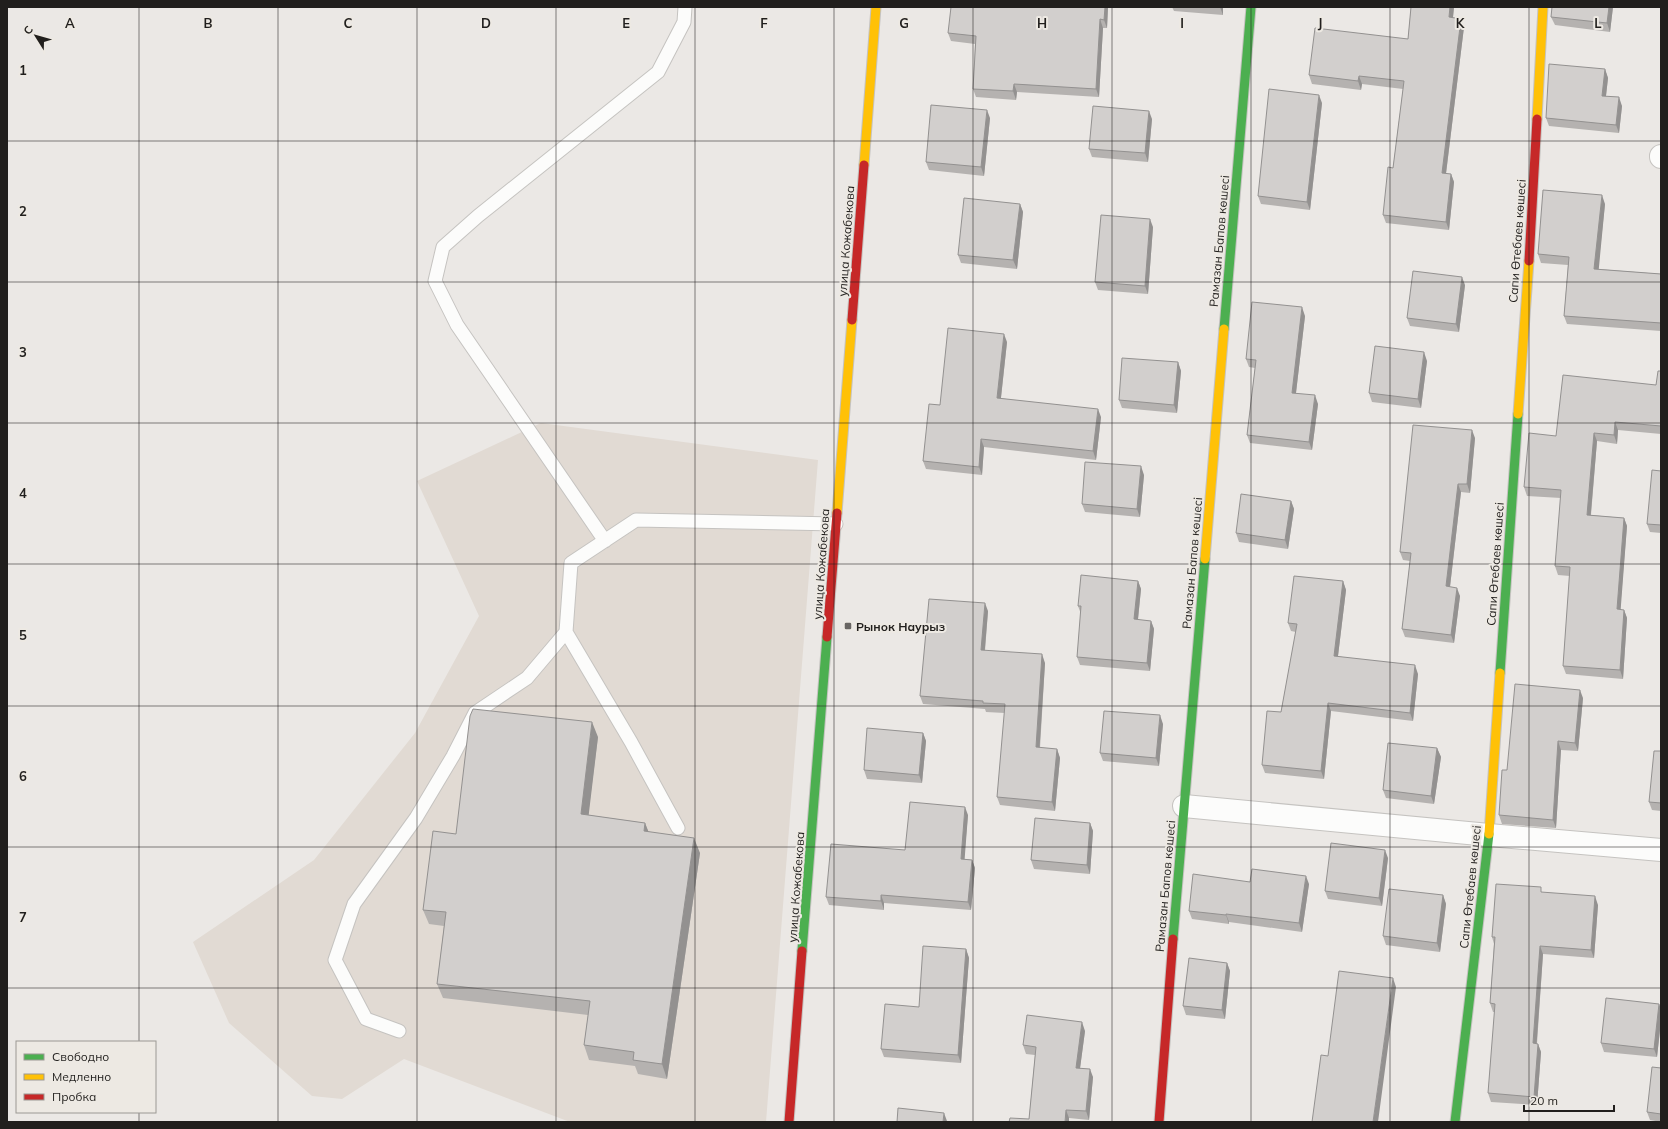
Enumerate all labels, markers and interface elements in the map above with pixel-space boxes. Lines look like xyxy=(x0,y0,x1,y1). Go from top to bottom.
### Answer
text: A xyxy=(65,15,75,31)
text: B xyxy=(204,15,213,31)
text: C xyxy=(344,15,353,31)
text: D xyxy=(481,15,491,31)
text: E xyxy=(622,15,630,31)
text: F xyxy=(760,15,768,31)
text: G xyxy=(899,15,909,31)
text: H xyxy=(1037,15,1047,31)
text: I xyxy=(1180,15,1184,31)
text: J xyxy=(1318,15,1322,31)
text: K xyxy=(1456,15,1466,31)
text: L xyxy=(1594,15,1602,31)
north arrow xyxy=(16,16,56,56)
text: С xyxy=(20,22,36,37)
text: 1 xyxy=(19,62,27,78)
street label: Рамазан Бапов көшесі xyxy=(1206,174,1232,308)
street label: Сапи Өтебаев көшесі xyxy=(1505,179,1529,303)
street label: улица Кожабекова xyxy=(835,185,857,297)
text: 2 xyxy=(19,203,27,219)
text: 3 xyxy=(19,344,27,360)
text: 4 xyxy=(19,485,27,501)
street label: Рамазан Бапов көшесі xyxy=(1179,496,1205,630)
street label: Сапи Өтебаев көшесі xyxy=(1483,502,1507,626)
street label: улица Кожабекова xyxy=(810,508,832,620)
place label: Рынок Наурыз xyxy=(856,619,945,634)
marker: Рынок Наурыз xyxy=(843,621,853,631)
text: 5 xyxy=(19,627,27,643)
text: 6 xyxy=(19,768,27,784)
street label: Рамазан Бапов көшесі xyxy=(1152,819,1178,953)
street label: Сапи Өтебаев көшесі xyxy=(1456,825,1484,949)
street label: улица Кожабекова xyxy=(785,831,807,943)
text: 7 xyxy=(19,909,27,925)
legend xyxy=(16,1041,156,1113)
text: Свободно xyxy=(52,1049,109,1064)
text: Медленно xyxy=(52,1069,111,1084)
scale bar xyxy=(1524,1087,1614,1113)
text: Пробка xyxy=(52,1089,96,1104)
text: 20 m xyxy=(1530,1093,1558,1108)

